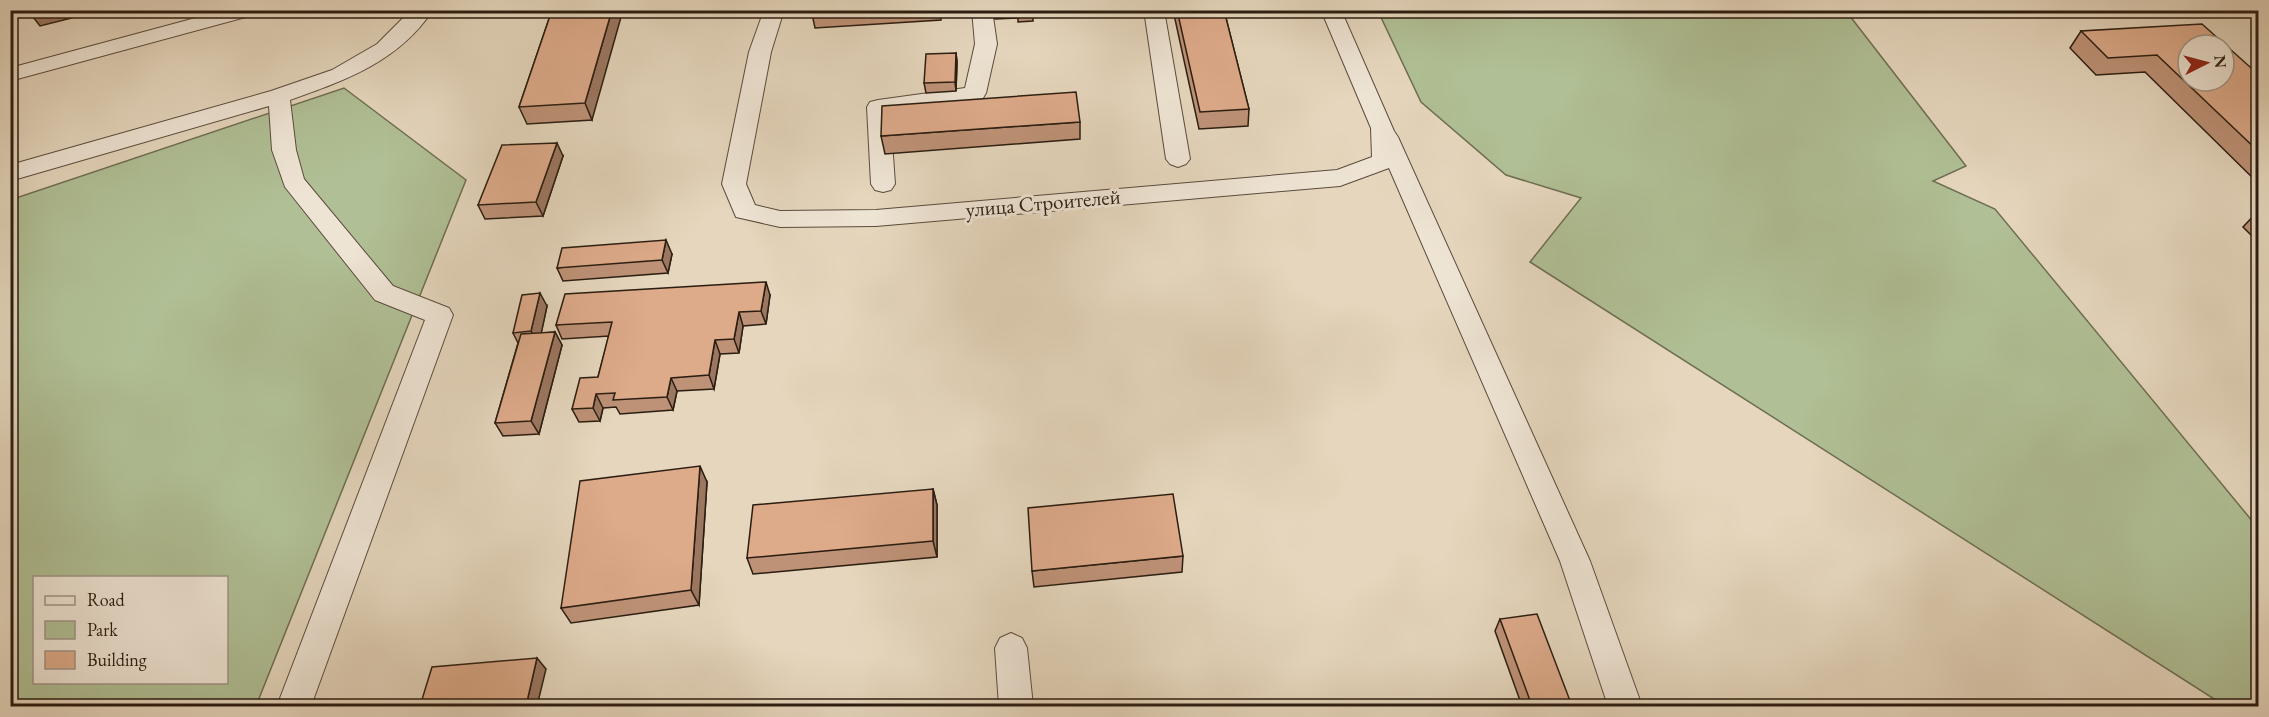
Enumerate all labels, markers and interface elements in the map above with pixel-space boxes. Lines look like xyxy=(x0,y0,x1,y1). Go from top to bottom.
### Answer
north arrow xyxy=(2176,33,2236,93)
text: N xyxy=(2209,54,2232,69)
street label: улица Строителей xyxy=(964,182,1122,223)
legend xyxy=(33,576,228,684)
text: Road xyxy=(87,588,126,611)
text: Park xyxy=(87,618,118,641)
text: Building xyxy=(87,648,147,671)

